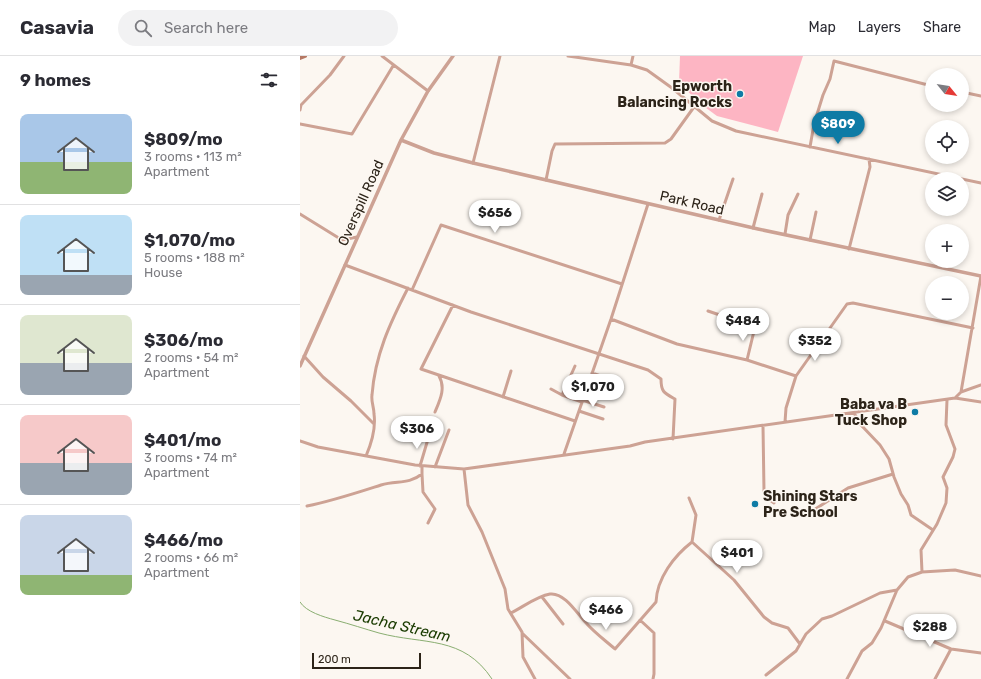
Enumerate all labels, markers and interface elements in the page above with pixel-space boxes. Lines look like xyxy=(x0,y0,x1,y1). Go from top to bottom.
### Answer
search box xyxy=(118,10,398,46)
text: Casavia xyxy=(20,16,94,39)
icon: search xyxy=(132,17,154,39)
text: Search here xyxy=(164,19,248,37)
text: Map xyxy=(809,19,836,36)
text: Layers xyxy=(858,19,901,36)
text: Share xyxy=(923,19,961,36)
north arrow xyxy=(925,68,969,112)
map controls xyxy=(925,68,969,320)
icon: filters xyxy=(258,69,280,91)
text: 9 homes xyxy=(20,70,91,90)
place label: Epworth Balancing Rocks xyxy=(617,78,732,111)
marker: Epworth Balancing Rocks xyxy=(735,89,745,99)
pin: $809 xyxy=(814,111,862,145)
text: $809 xyxy=(821,116,855,131)
button: locate xyxy=(925,120,969,164)
text: $809/mo xyxy=(144,129,223,149)
icon: home xyxy=(52,130,100,178)
text: 3 rooms · 113 m² xyxy=(144,149,242,164)
street label: Overspill Road xyxy=(334,157,388,249)
text: Apartment xyxy=(144,164,209,179)
button: layers xyxy=(925,172,969,216)
street label: Park Road xyxy=(658,187,726,219)
pin: $656 xyxy=(471,200,519,234)
text: $656 xyxy=(478,205,512,220)
button: + xyxy=(925,224,969,268)
text: $1,070/mo xyxy=(144,230,235,250)
icon: home xyxy=(52,231,100,279)
text: 5 rooms · 188 m² xyxy=(144,250,245,265)
text: House xyxy=(144,265,182,280)
button: − xyxy=(925,276,969,320)
pin: $484 xyxy=(719,308,767,342)
text: $484 xyxy=(725,313,761,328)
pin: $352 xyxy=(791,328,839,362)
text: $306/mo xyxy=(144,330,223,350)
icon: home xyxy=(52,331,100,379)
text: $352 xyxy=(798,333,832,348)
text: 2 rooms · 54 m² xyxy=(144,350,238,365)
text: Apartment xyxy=(144,365,209,380)
pin: $1,070 xyxy=(560,374,626,408)
text: $1,070 xyxy=(571,379,615,394)
place label: Baba va B Tuck Shop xyxy=(835,396,907,429)
marker: Baba va B Tuck Shop xyxy=(910,407,920,417)
pin: $306 xyxy=(393,416,441,450)
text: $306 xyxy=(400,421,434,436)
text: $401/mo xyxy=(144,430,221,450)
icon: home xyxy=(52,431,100,479)
text: 3 rooms · 74 m² xyxy=(144,450,237,465)
text: Apartment xyxy=(144,465,209,480)
place label: Shining Stars Pre School xyxy=(763,488,858,521)
marker: Shining Stars Pre School xyxy=(750,499,760,509)
text: $466/mo xyxy=(144,530,223,550)
icon: home xyxy=(52,531,100,579)
pin: $401 xyxy=(713,540,761,574)
text: $401 xyxy=(721,545,753,560)
text: 2 rooms · 66 m² xyxy=(144,550,238,565)
text: Apartment xyxy=(144,565,209,580)
pin: $466 xyxy=(582,597,630,631)
text: $466 xyxy=(589,602,623,617)
water label: Jacha Stream xyxy=(352,606,452,646)
pin: $288 xyxy=(906,614,954,648)
text: $288 xyxy=(913,619,947,634)
scale bar xyxy=(312,651,421,670)
text: 200 m xyxy=(318,653,351,666)

